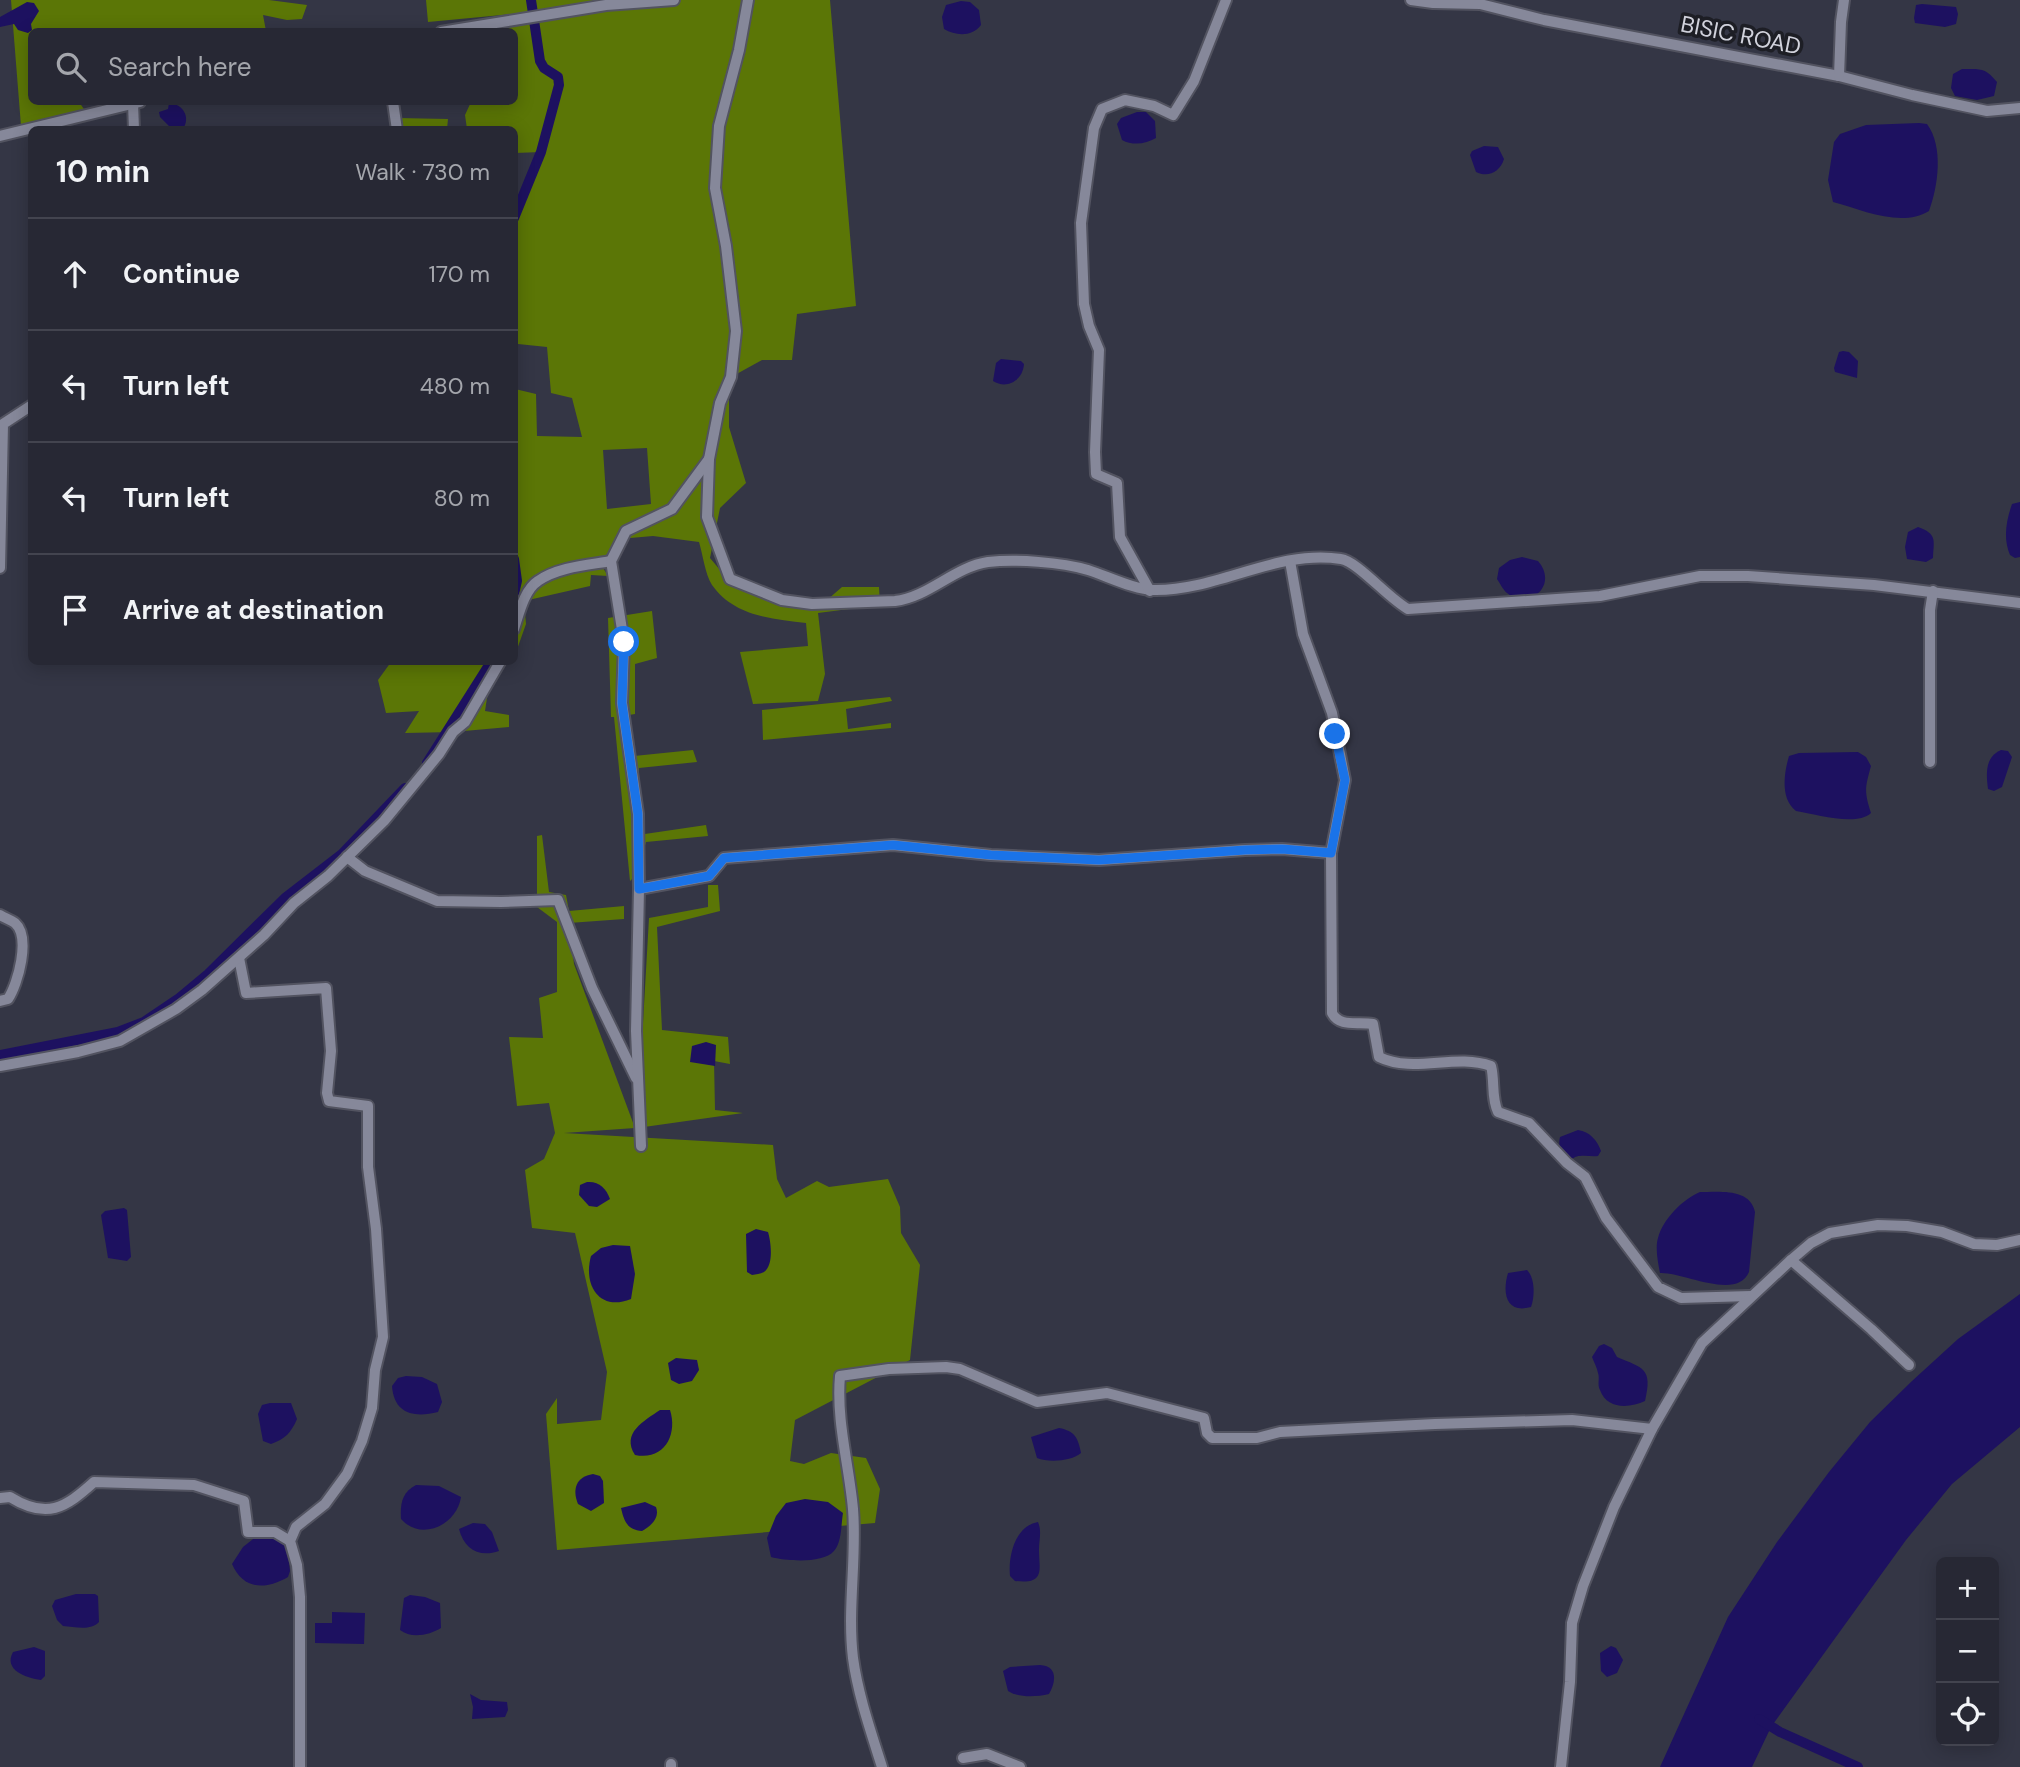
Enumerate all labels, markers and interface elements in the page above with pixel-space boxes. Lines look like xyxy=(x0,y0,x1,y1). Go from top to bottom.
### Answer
street label: BISIC ROAD xyxy=(1678,9,1804,61)
search box xyxy=(28,28,518,105)
icon: search xyxy=(52,48,90,86)
text: Search here xyxy=(108,50,251,84)
text: 10 min xyxy=(56,152,150,191)
text: Walk · 730 m xyxy=(355,157,490,187)
icon: ahead xyxy=(56,255,94,293)
text: Continue xyxy=(123,257,240,291)
text: 170 m xyxy=(429,259,490,289)
icon: left xyxy=(56,367,94,405)
text: Turn left xyxy=(123,369,230,403)
text: 480 m xyxy=(420,371,490,401)
icon: left xyxy=(56,479,94,517)
text: Turn left xyxy=(123,481,230,515)
text: 80 m xyxy=(434,483,490,513)
icon: arrive xyxy=(56,591,94,629)
text: Arrive at destination xyxy=(123,593,384,627)
route start xyxy=(608,626,639,657)
route end xyxy=(1319,718,1350,749)
map controls xyxy=(1936,1557,1999,1746)
button: + xyxy=(1936,1557,1999,1620)
button: − xyxy=(1936,1620,1999,1683)
button: locate xyxy=(1936,1683,1999,1746)

